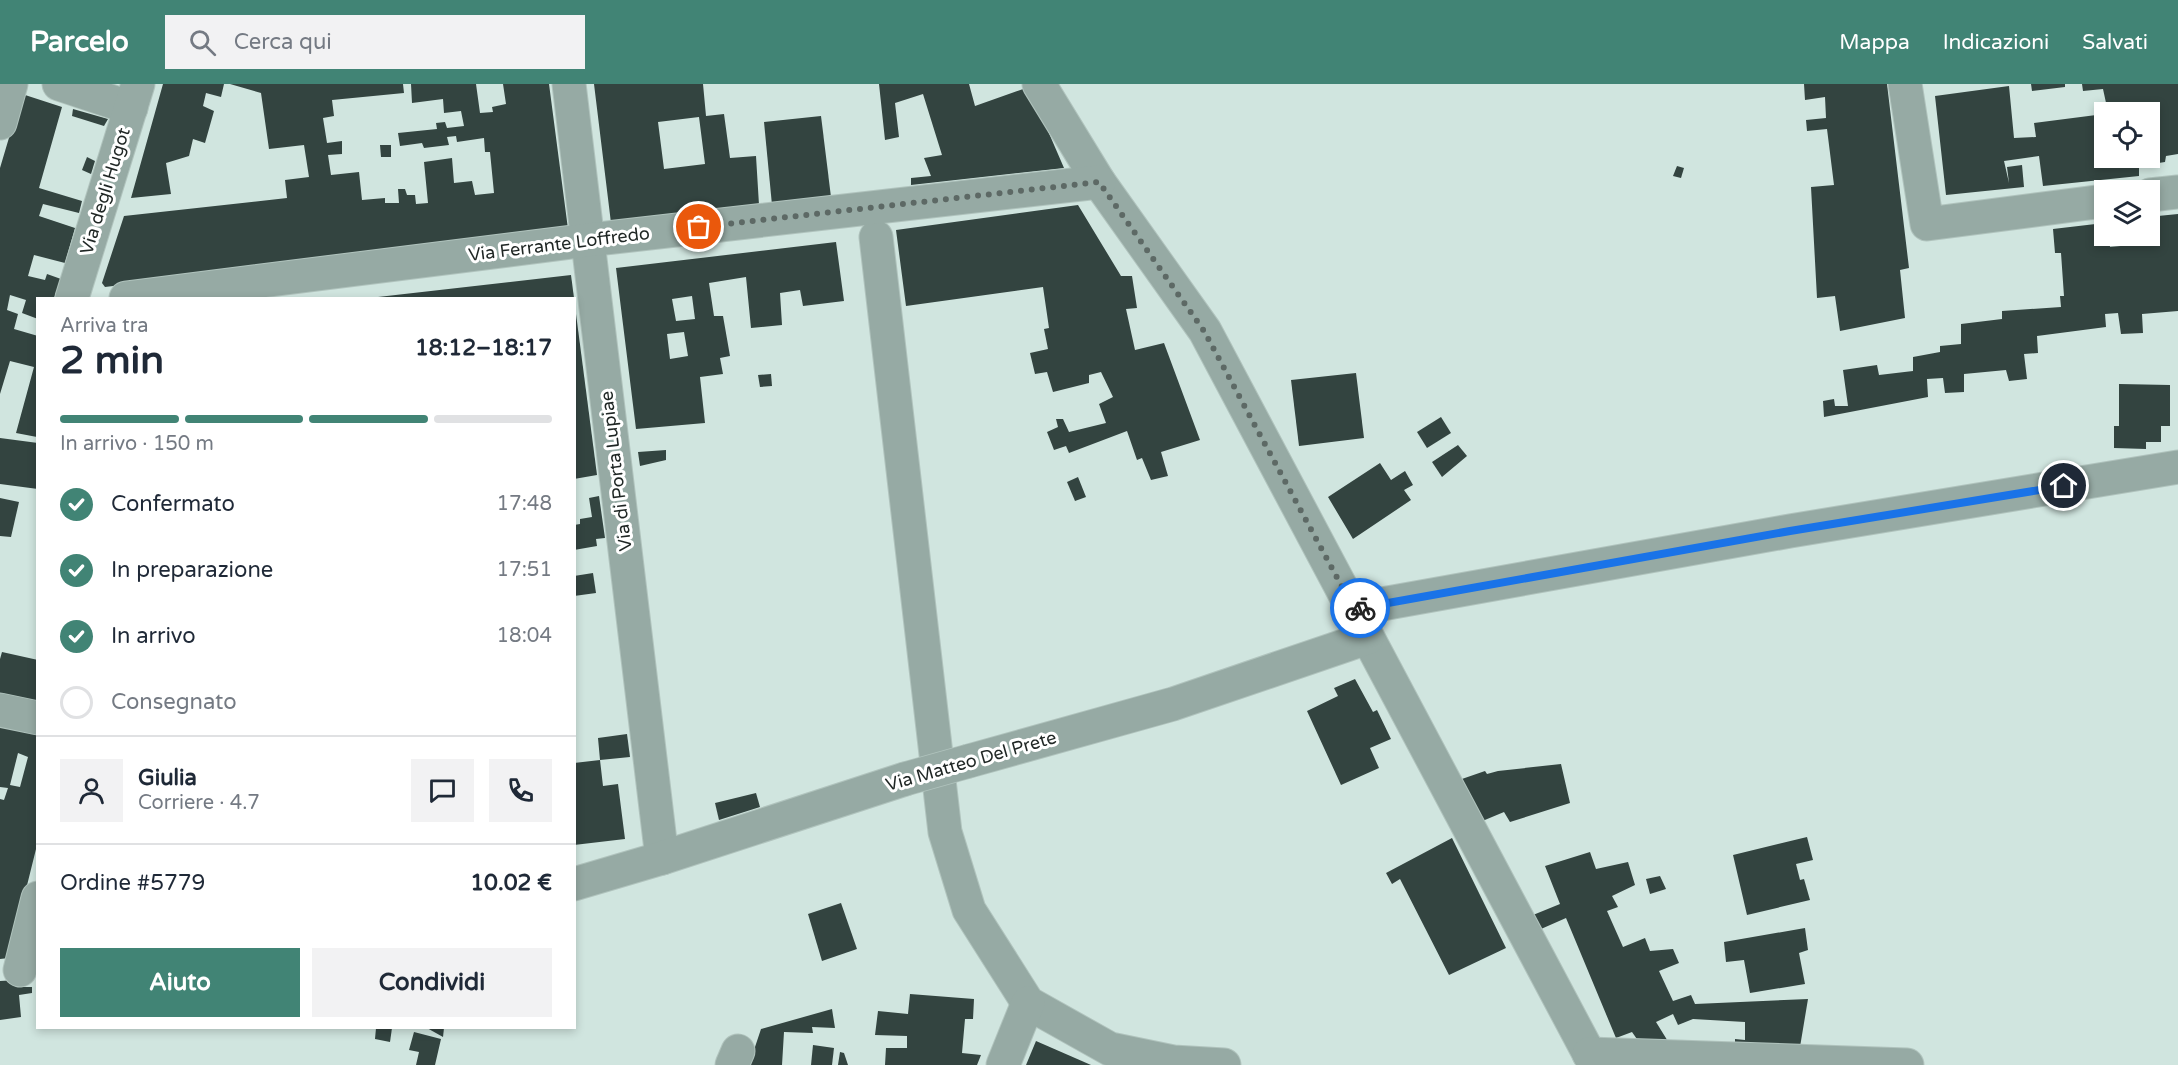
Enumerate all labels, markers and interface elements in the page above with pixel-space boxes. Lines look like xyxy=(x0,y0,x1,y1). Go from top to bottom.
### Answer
search box xyxy=(165,15,585,69)
text: Parcelo xyxy=(30,25,129,59)
icon: search xyxy=(186,26,219,59)
text: Cerca qui xyxy=(234,29,332,55)
text: Mappa xyxy=(1839,30,1910,55)
text: Indicazioni xyxy=(1943,30,2049,55)
text: Salvati xyxy=(2082,30,2148,55)
map controls xyxy=(2094,102,2160,246)
button: locate xyxy=(2094,102,2160,168)
street label: Via degli Hugot xyxy=(75,125,135,257)
button: layers xyxy=(2094,180,2160,246)
pin xyxy=(673,201,724,252)
icon: bag xyxy=(682,210,715,243)
street label: Via Ferrante Loffredo xyxy=(467,222,651,266)
text: Arriva tra xyxy=(60,314,149,338)
text: 18:12–18:17 xyxy=(415,335,552,361)
text: 2 min xyxy=(60,337,164,384)
street label: Via di Porta Lupiae xyxy=(595,390,637,552)
text: In arrivo · 150 m xyxy=(60,432,214,456)
pin xyxy=(2038,460,2089,511)
icon: home xyxy=(2047,469,2080,502)
icon: check xyxy=(60,488,93,521)
text: Confermato xyxy=(111,491,235,517)
text: 17:48 xyxy=(497,492,552,516)
icon: check xyxy=(60,554,93,587)
text: In preparazione xyxy=(111,557,273,583)
text: 17:51 xyxy=(497,558,552,582)
courier xyxy=(1330,578,1390,638)
icon: bike xyxy=(1344,592,1377,625)
icon: check xyxy=(60,620,93,653)
text: In arrivo xyxy=(111,623,196,649)
text: 18:04 xyxy=(497,624,552,648)
text: Consegnato xyxy=(111,689,237,715)
street label: Via Matteo Del Prete xyxy=(883,726,1059,796)
button: person xyxy=(60,759,123,822)
button: chat xyxy=(411,759,474,822)
button: phone xyxy=(489,759,552,822)
text: Giulia xyxy=(138,765,197,791)
text: Corriere · 4.7 xyxy=(138,791,260,815)
text: Ordine #5779 xyxy=(60,870,205,896)
text: 10.02 € xyxy=(470,870,552,896)
button: Aiuto xyxy=(60,948,300,1017)
button: Condividi xyxy=(312,948,552,1017)

